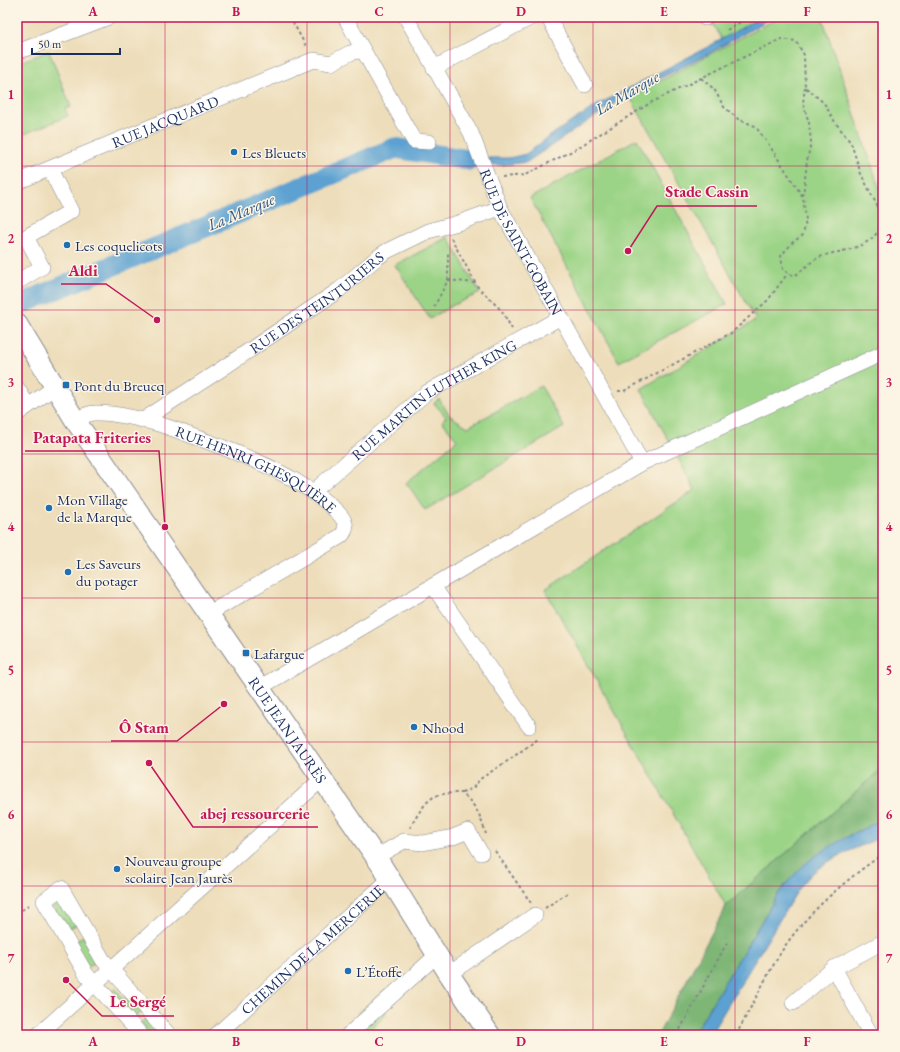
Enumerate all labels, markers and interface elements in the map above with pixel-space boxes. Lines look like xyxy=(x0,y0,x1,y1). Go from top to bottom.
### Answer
text: A xyxy=(87,3,98,20)
text: B xyxy=(232,3,240,20)
text: C xyxy=(374,3,384,20)
text: D xyxy=(516,3,526,20)
text: E xyxy=(660,3,668,20)
text: F xyxy=(803,3,811,20)
scale bar xyxy=(32,30,120,56)
text: 50 m xyxy=(38,36,62,52)
water label: La Marque xyxy=(590,66,664,121)
text: 1 xyxy=(8,86,15,103)
text: 1 xyxy=(886,86,893,103)
street label: RUE JACQUARD xyxy=(109,91,221,152)
place label: Les Bleuets xyxy=(242,143,306,162)
marker: Les Bleuets xyxy=(229,147,239,157)
street label: RUE DE SAINT-GOBAIN xyxy=(476,166,567,318)
callout: Stade Cassin xyxy=(657,178,757,206)
text: Stade Cassin xyxy=(665,181,749,202)
water label: La Marque xyxy=(203,188,279,237)
text: 2 xyxy=(8,230,15,247)
text: 2 xyxy=(886,230,893,247)
place label: Les coquelicots xyxy=(75,236,162,255)
marker: Les coquelicots xyxy=(62,240,72,250)
street label: RUE DES TEINTURIERS xyxy=(246,247,387,357)
callout: Aldi xyxy=(61,256,106,284)
text: Aldi xyxy=(67,260,98,281)
street label: RUE MARTIN LUTHER KING xyxy=(347,335,520,464)
text: 3 xyxy=(8,374,15,391)
text: 3 xyxy=(886,374,893,391)
place label: Pont du Breucq xyxy=(74,376,164,395)
marker: Pont du Breucq xyxy=(61,380,71,390)
street label: RUE HENRI GHESQUIÈRE xyxy=(173,421,341,517)
callout: Patapata Friteries xyxy=(25,423,159,451)
text: Patapata Friteries xyxy=(33,427,151,448)
place label: Mon Village de la Marque xyxy=(57,490,132,526)
marker: Mon Village de la Marque xyxy=(44,503,54,513)
text: 4 xyxy=(8,518,15,535)
text: 4 xyxy=(886,518,893,535)
place label: Les Saveurs du potager xyxy=(76,554,141,590)
marker: Les Saveurs du potager xyxy=(63,567,73,577)
place label: Lafargue xyxy=(254,644,305,663)
marker: Lafargue xyxy=(241,648,251,658)
text: 5 xyxy=(8,662,14,679)
text: 5 xyxy=(886,662,892,679)
street label: RUE JEAN JAURÈS xyxy=(245,673,331,786)
callout: Ô Stam xyxy=(111,713,177,741)
text: Ô Stam xyxy=(119,717,169,738)
place label: Nhood xyxy=(422,718,464,737)
marker: Nhood xyxy=(409,722,419,732)
callout: abej ressourcerie xyxy=(193,799,318,827)
text: abej ressourcerie xyxy=(200,803,310,824)
text: 6 xyxy=(8,806,15,823)
text: 6 xyxy=(886,806,893,823)
place label: Nouveau groupe scolaire Jean Jaurès xyxy=(125,851,233,887)
marker: Nouveau groupe scolaire Jean Jaurès xyxy=(112,864,122,874)
street label: CHEMIN DE LA MERCERIE xyxy=(237,879,388,1018)
text: 7 xyxy=(8,950,15,967)
text: 7 xyxy=(886,950,893,967)
place label: L’Étoffe xyxy=(356,962,402,981)
marker: L’Étoffe xyxy=(343,966,353,976)
callout: Le Sergé xyxy=(102,988,174,1016)
text: Le Sergé xyxy=(110,991,166,1012)
text: A xyxy=(87,1033,98,1050)
text: B xyxy=(232,1033,240,1050)
text: C xyxy=(374,1033,384,1050)
text: D xyxy=(516,1033,526,1050)
text: E xyxy=(660,1033,668,1050)
text: F xyxy=(803,1033,811,1050)

